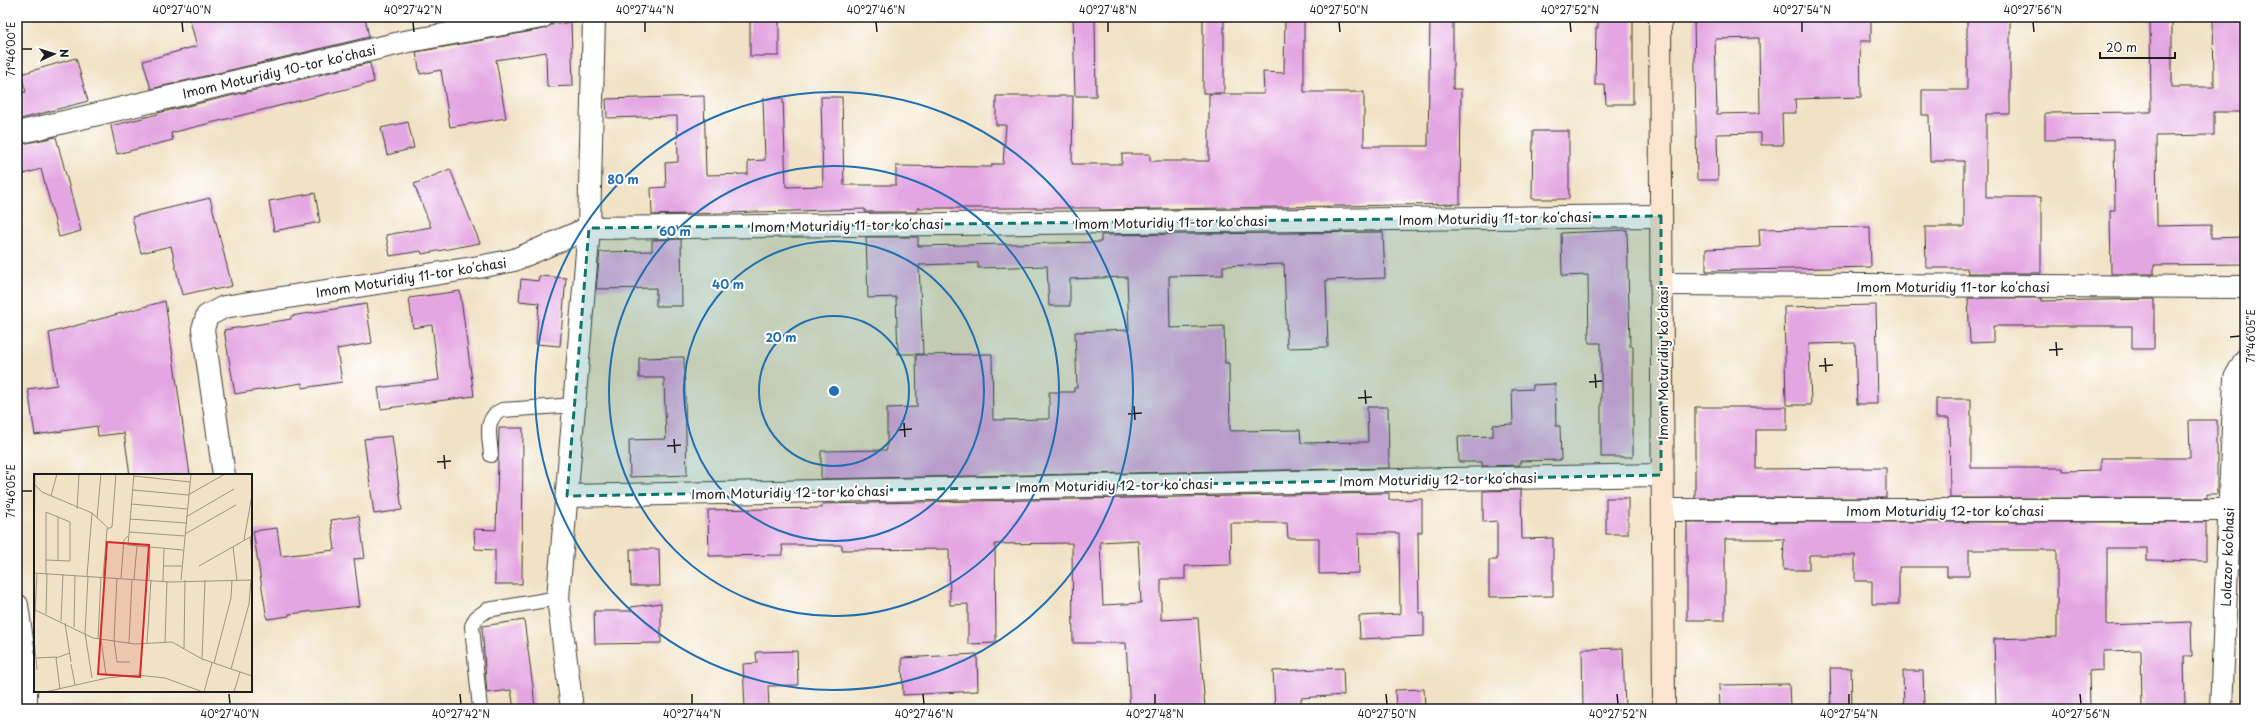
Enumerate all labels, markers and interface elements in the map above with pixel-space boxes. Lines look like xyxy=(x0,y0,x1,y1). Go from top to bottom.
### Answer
text: 40°27'40"N xyxy=(153,2,212,17)
text: 40°27'42"N xyxy=(384,2,442,17)
text: 40°27'44"N xyxy=(616,2,674,17)
text: 40°27'46"N xyxy=(847,2,905,17)
text: 40°27'48"N xyxy=(1079,2,1137,17)
text: 40°27'50"N xyxy=(1310,2,1368,17)
text: 40°27'52"N xyxy=(1541,2,1599,17)
text: 40°27'54"N xyxy=(1773,2,1831,17)
text: 40°27'56"N xyxy=(2004,2,2062,17)
text: 71°46'00"E xyxy=(3,22,18,76)
north arrow xyxy=(34,34,74,74)
scale bar xyxy=(2100,34,2175,60)
text: 20 m xyxy=(2106,38,2137,56)
street label: Imom Moturidiy 10-tor koʻchasi xyxy=(180,39,378,103)
text: N xyxy=(56,48,73,58)
text: 80 m xyxy=(607,170,639,188)
street label: Imom Moturidiy 11-tor koʻchasi xyxy=(1398,207,1592,229)
street label: Imom Moturidiy 11-tor koʻchasi xyxy=(1074,211,1268,233)
street label: Imom Moturidiy 11-tor koʻchasi xyxy=(750,214,944,236)
text: 60 m xyxy=(659,222,691,240)
street label: Imom Moturidiy 11-tor koʻchasi xyxy=(314,252,508,302)
text: 40 m xyxy=(712,275,744,293)
street label: Imom Moturidiy 11-tor koʻchasi xyxy=(1856,277,2050,296)
street label: Imom Moturidiy koʻchasi xyxy=(1653,286,1672,440)
text: 71°46'05"E xyxy=(2243,309,2258,363)
text: 20 m xyxy=(765,328,797,346)
centre of rings xyxy=(827,384,841,398)
text: 71°46'05"E xyxy=(3,464,18,518)
street label: Imom Moturidiy 12-tor koʻchasi xyxy=(1339,468,1537,490)
inset map xyxy=(34,474,252,692)
street label: Imom Moturidiy 12-tor koʻchasi xyxy=(1015,474,1213,496)
street label: Imom Moturidiy 12-tor koʻchasi xyxy=(691,481,889,503)
street label: Imom Moturidiy 12-tor koʻchasi xyxy=(1846,501,2044,520)
street label: Lolazor ko‘chasi xyxy=(2216,507,2238,607)
text: 40°27'40"N xyxy=(201,706,260,721)
text: 40°27'42"N xyxy=(432,706,490,721)
text: 40°27'44"N xyxy=(663,706,721,721)
text: 40°27'46"N xyxy=(895,706,953,721)
text: 40°27'48"N xyxy=(1126,706,1184,721)
text: 40°27'50"N xyxy=(1358,706,1416,721)
text: 40°27'52"N xyxy=(1589,706,1647,721)
text: 40°27'54"N xyxy=(1820,706,1878,721)
text: 40°27'56"N xyxy=(2052,706,2110,721)

